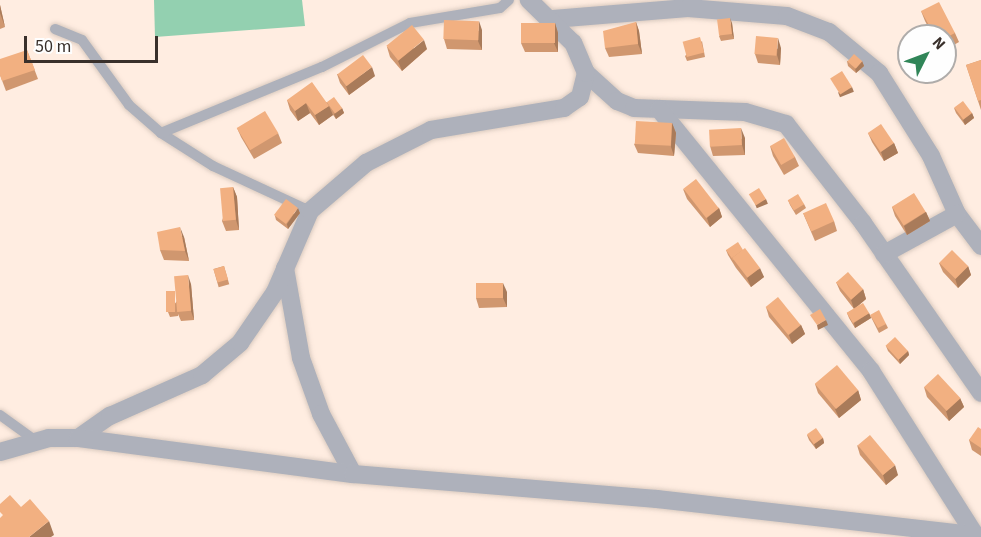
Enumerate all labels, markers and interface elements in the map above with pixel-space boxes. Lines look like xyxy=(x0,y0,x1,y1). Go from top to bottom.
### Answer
scale bar xyxy=(27,24,160,62)
north arrow xyxy=(897,24,957,84)
text: N xyxy=(927,32,951,55)
text: 50 m xyxy=(35,34,71,59)

